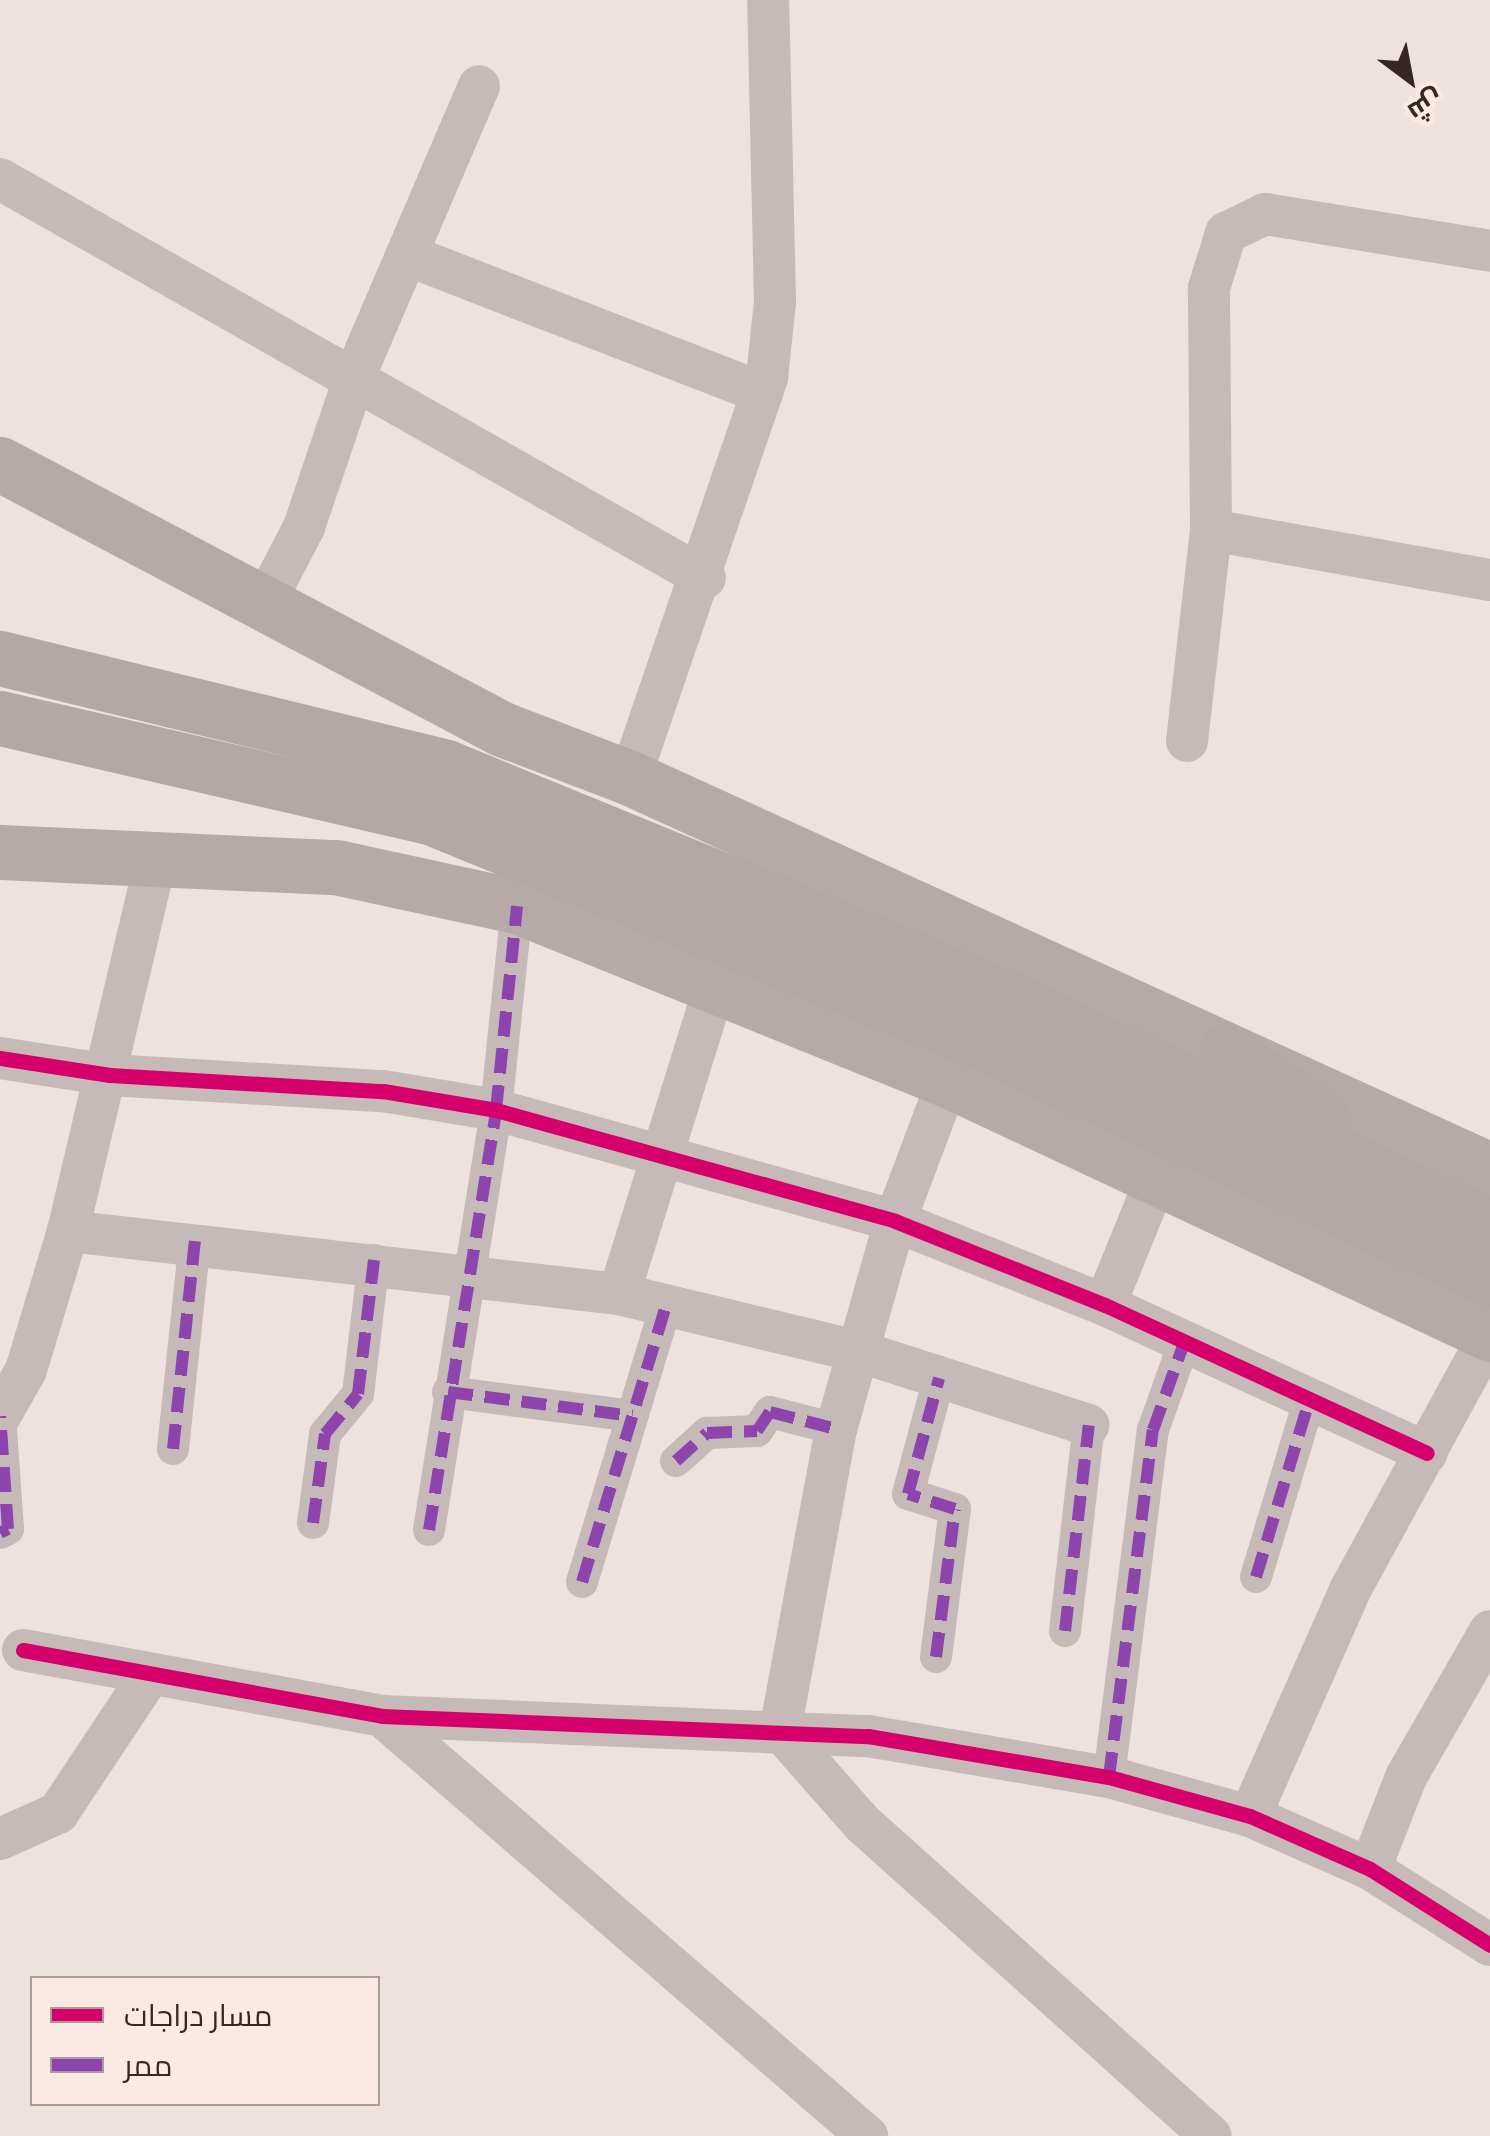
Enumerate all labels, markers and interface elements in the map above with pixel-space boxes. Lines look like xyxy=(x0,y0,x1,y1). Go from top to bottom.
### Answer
north arrow xyxy=(1360,30,1460,130)
text: ش xyxy=(1402,82,1450,129)
legend xyxy=(30,1976,380,2106)
text: مسار دراجات xyxy=(124,1998,273,2034)
text: ممر xyxy=(124,2048,173,2084)

